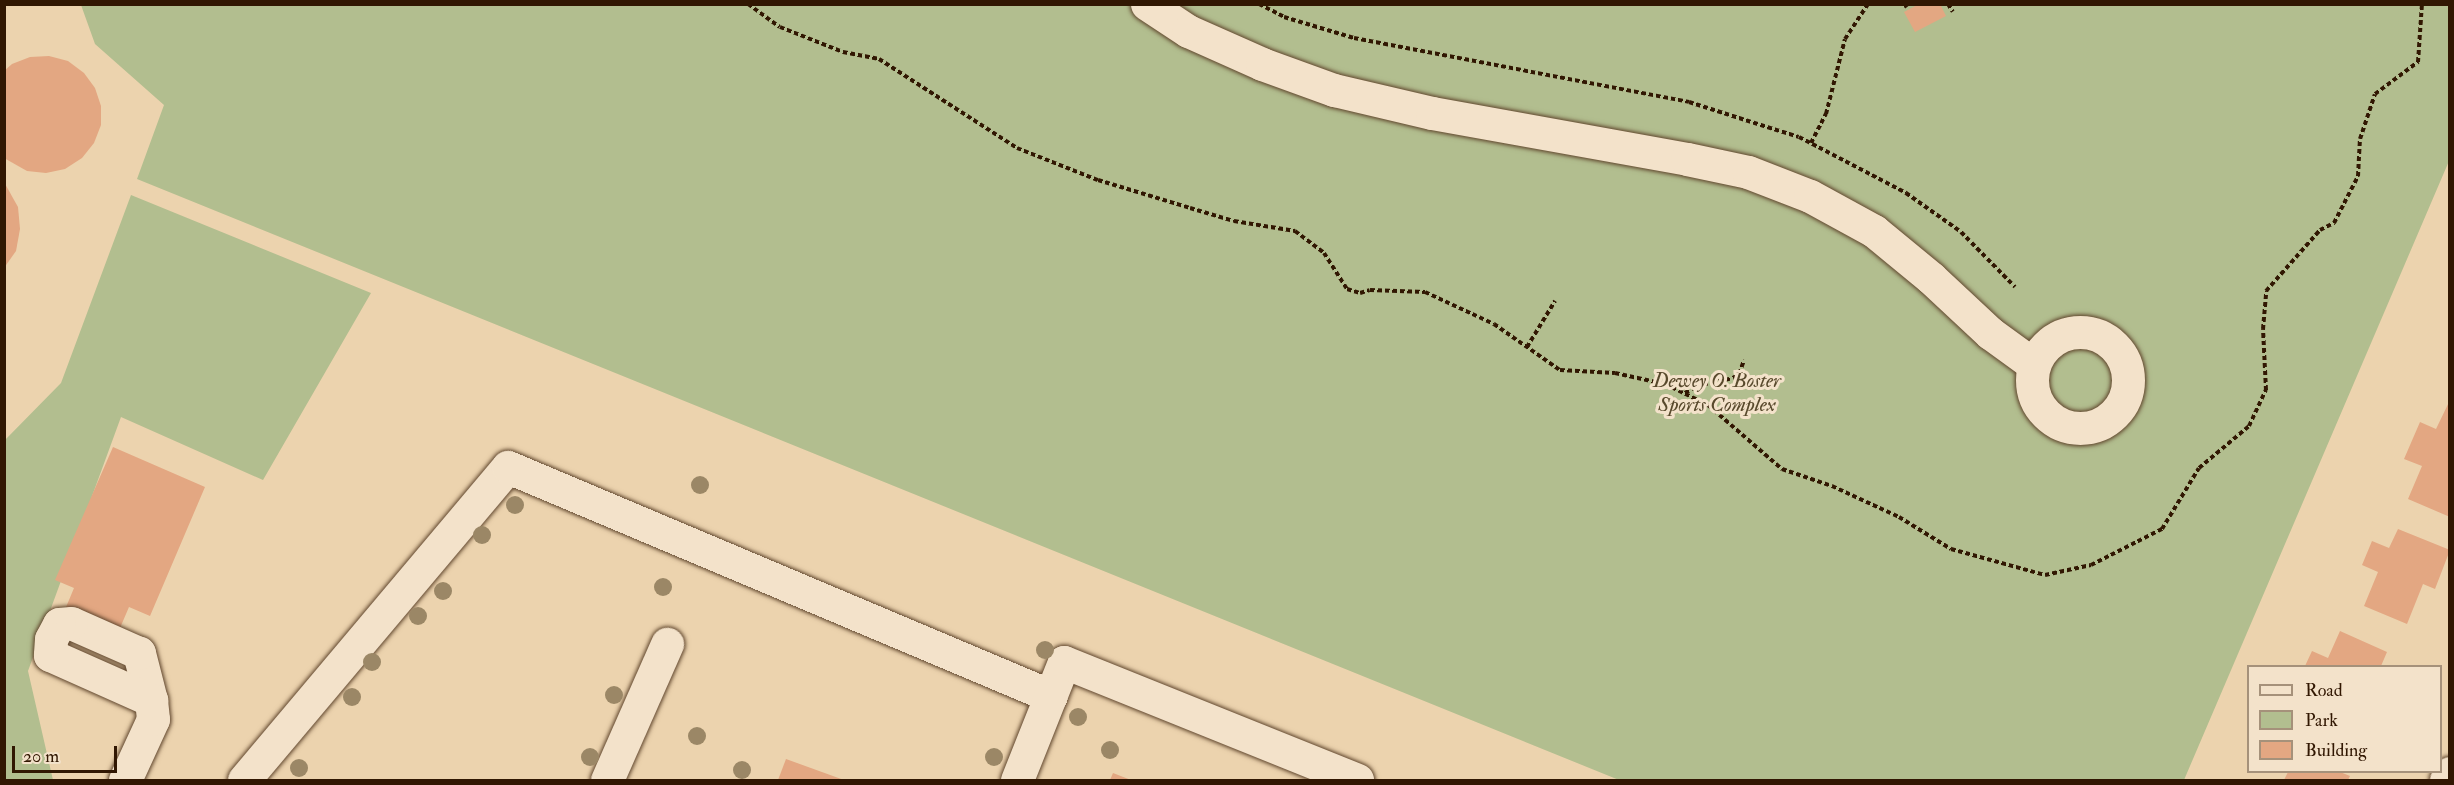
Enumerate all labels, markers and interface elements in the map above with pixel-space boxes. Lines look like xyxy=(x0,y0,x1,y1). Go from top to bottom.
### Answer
park label: Dewey O. Boster Sports Complex xyxy=(1653,368,1781,418)
legend xyxy=(2247,665,2442,773)
text: Road xyxy=(2305,679,2343,702)
text: Park xyxy=(2305,709,2338,732)
scale bar xyxy=(15,734,120,772)
text: Building xyxy=(2305,739,2367,762)
text: 20 m xyxy=(23,745,59,768)

